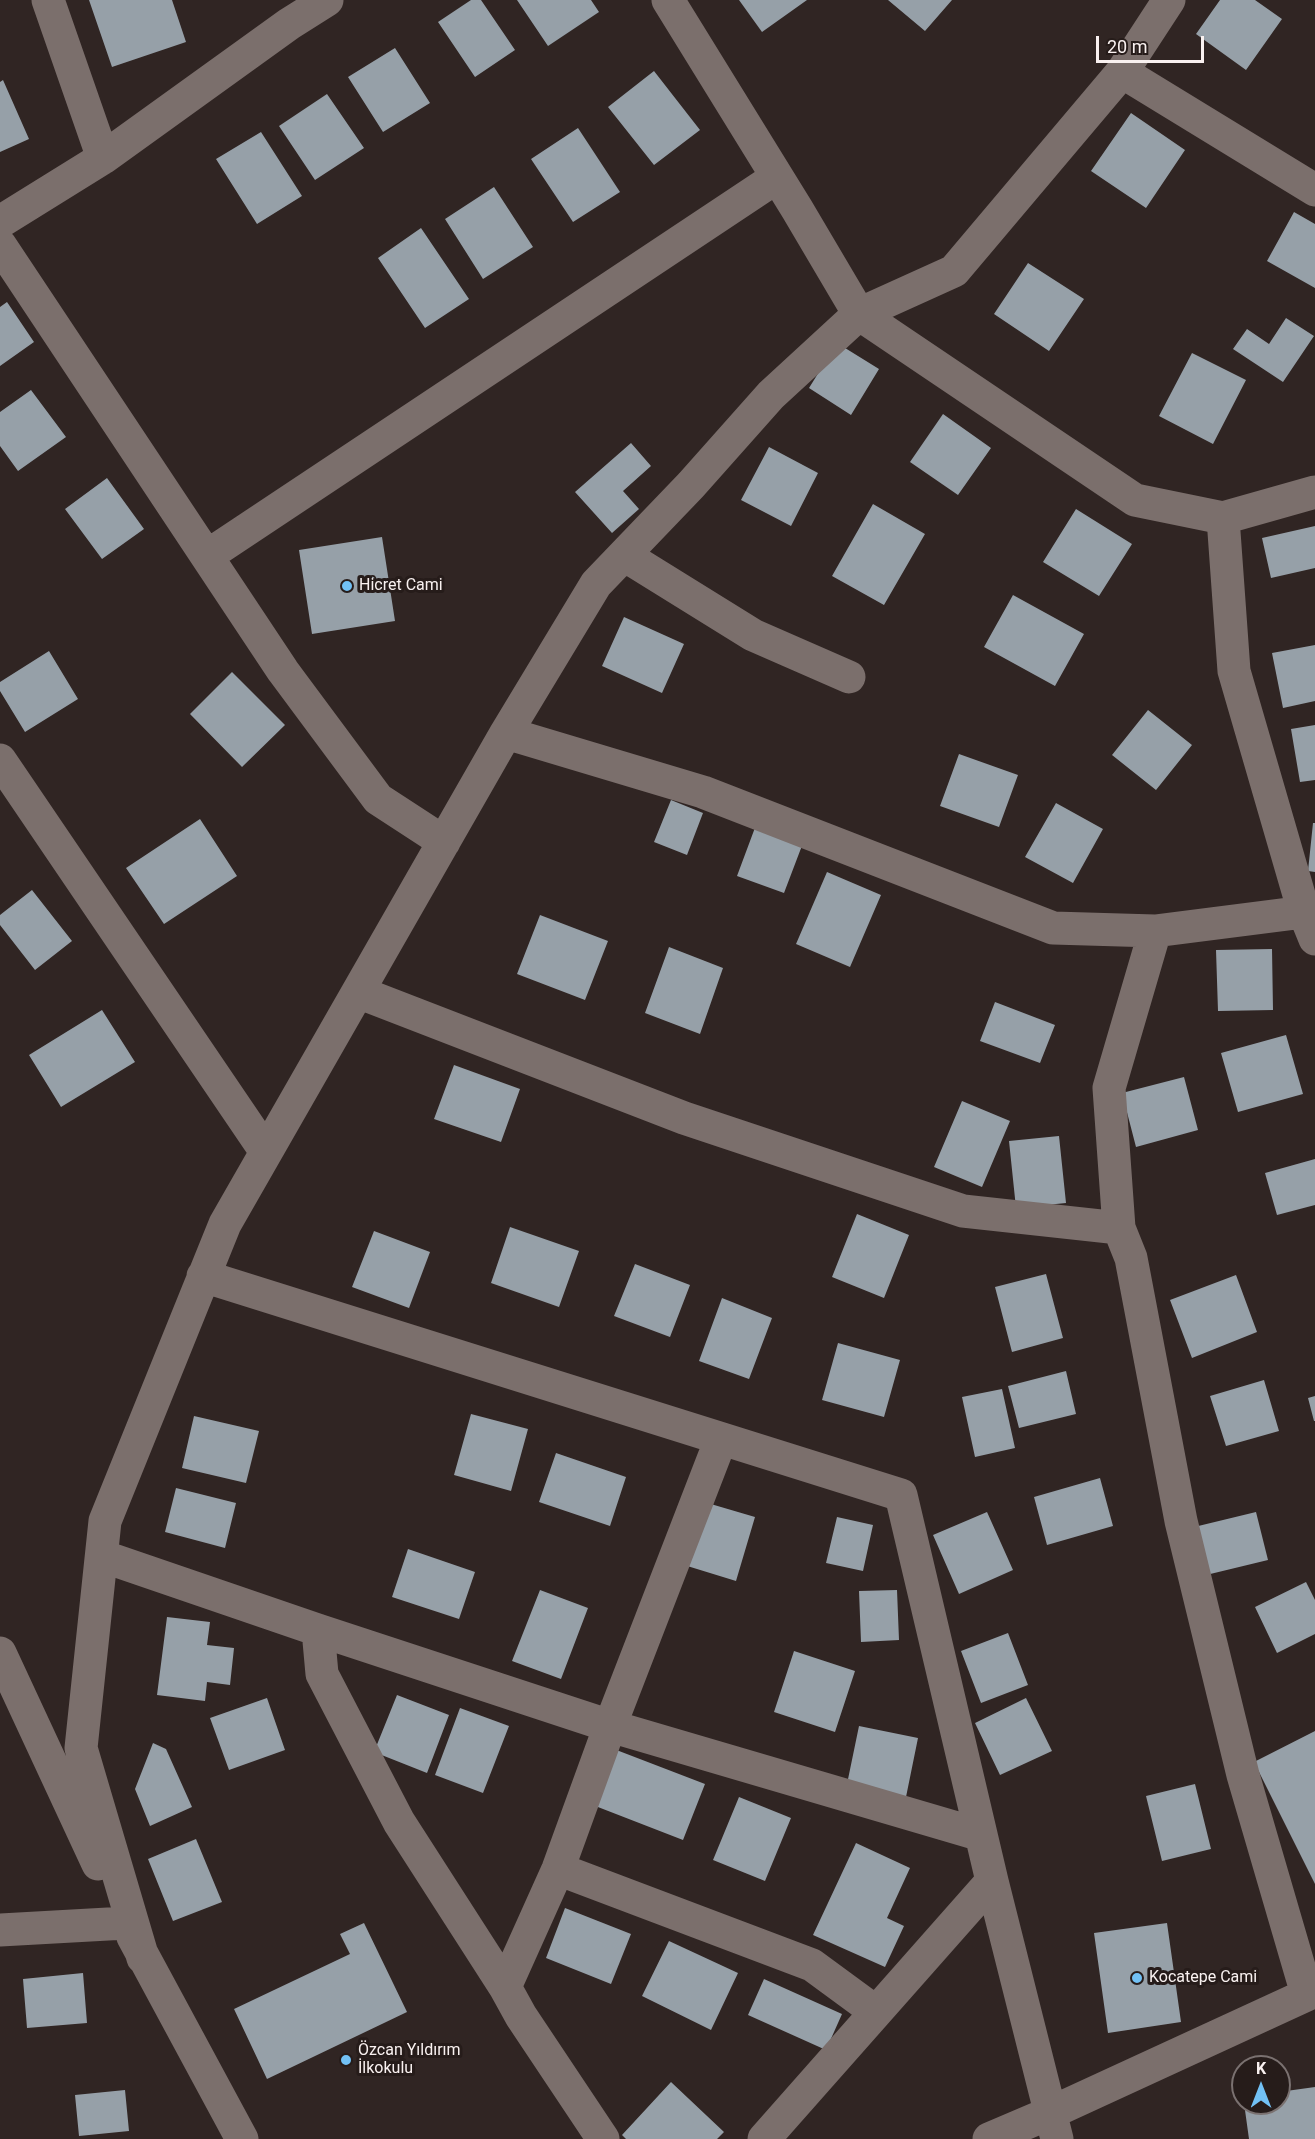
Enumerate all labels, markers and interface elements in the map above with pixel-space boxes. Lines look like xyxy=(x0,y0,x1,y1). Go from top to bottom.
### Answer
scale bar xyxy=(1099,24,1207,62)
text: 20 m xyxy=(1107,36,1147,57)
place label: Hicret Cami xyxy=(359,576,443,596)
marker: Hicret Cami xyxy=(340,579,354,593)
place label: Kocatepe Cami xyxy=(1149,1968,1257,1988)
marker: Kocatepe Cami xyxy=(1130,1971,1144,1985)
place label: Özcan Yıldırım İlkokulu xyxy=(358,2041,461,2079)
marker: Özcan Yıldırım İlkokulu xyxy=(339,2053,353,2067)
north arrow xyxy=(1231,2055,1291,2115)
text: K xyxy=(1256,2059,1266,2078)

